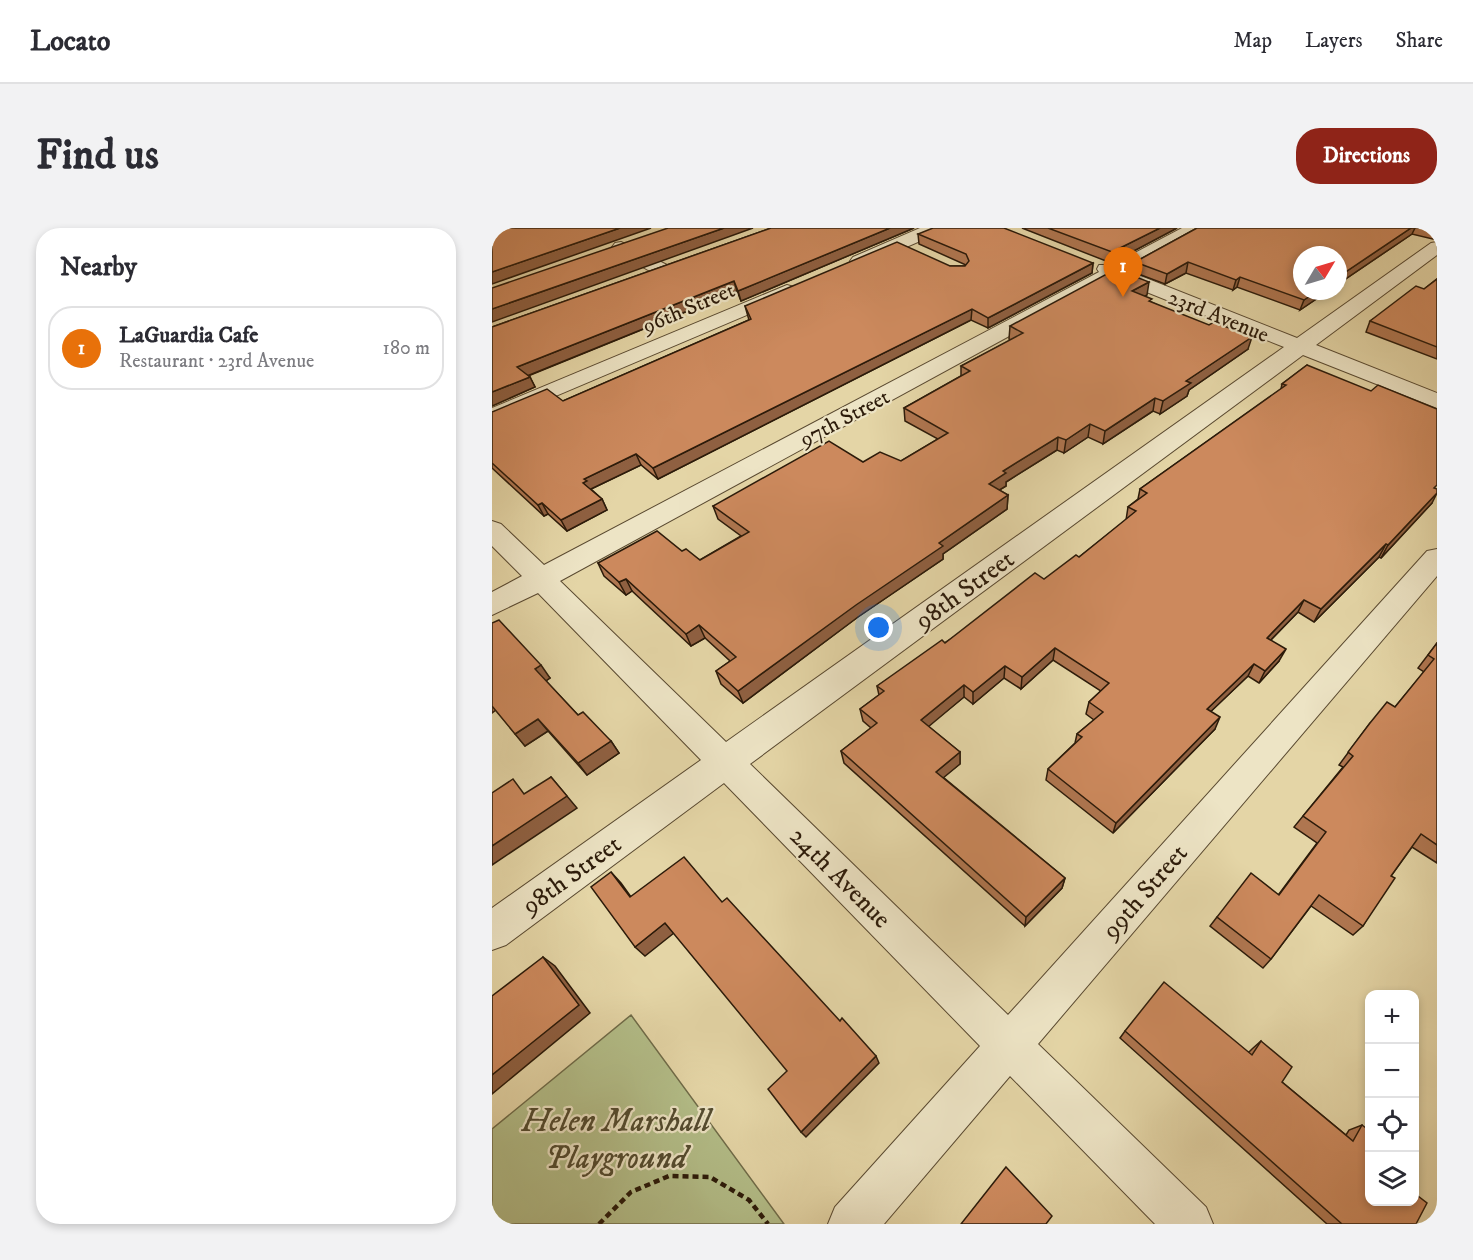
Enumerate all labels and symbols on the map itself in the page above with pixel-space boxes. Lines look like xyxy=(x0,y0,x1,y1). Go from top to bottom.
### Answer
north arrow xyxy=(1293,246,1347,300)
pin: 1 xyxy=(1104,248,1142,297)
street label: 96th Street xyxy=(637,277,739,340)
street label: 23rd Avenue xyxy=(1164,284,1273,349)
street label: 97th Street xyxy=(794,383,894,454)
street label: 98th Street xyxy=(907,543,1021,639)
your location xyxy=(864,613,893,642)
street label: 24th Avenue xyxy=(782,820,898,936)
street label: 98th Street xyxy=(514,828,628,924)
street label: 99th Street xyxy=(1094,838,1195,948)
park label: Helen Marshall Playground xyxy=(520,1102,714,1179)

